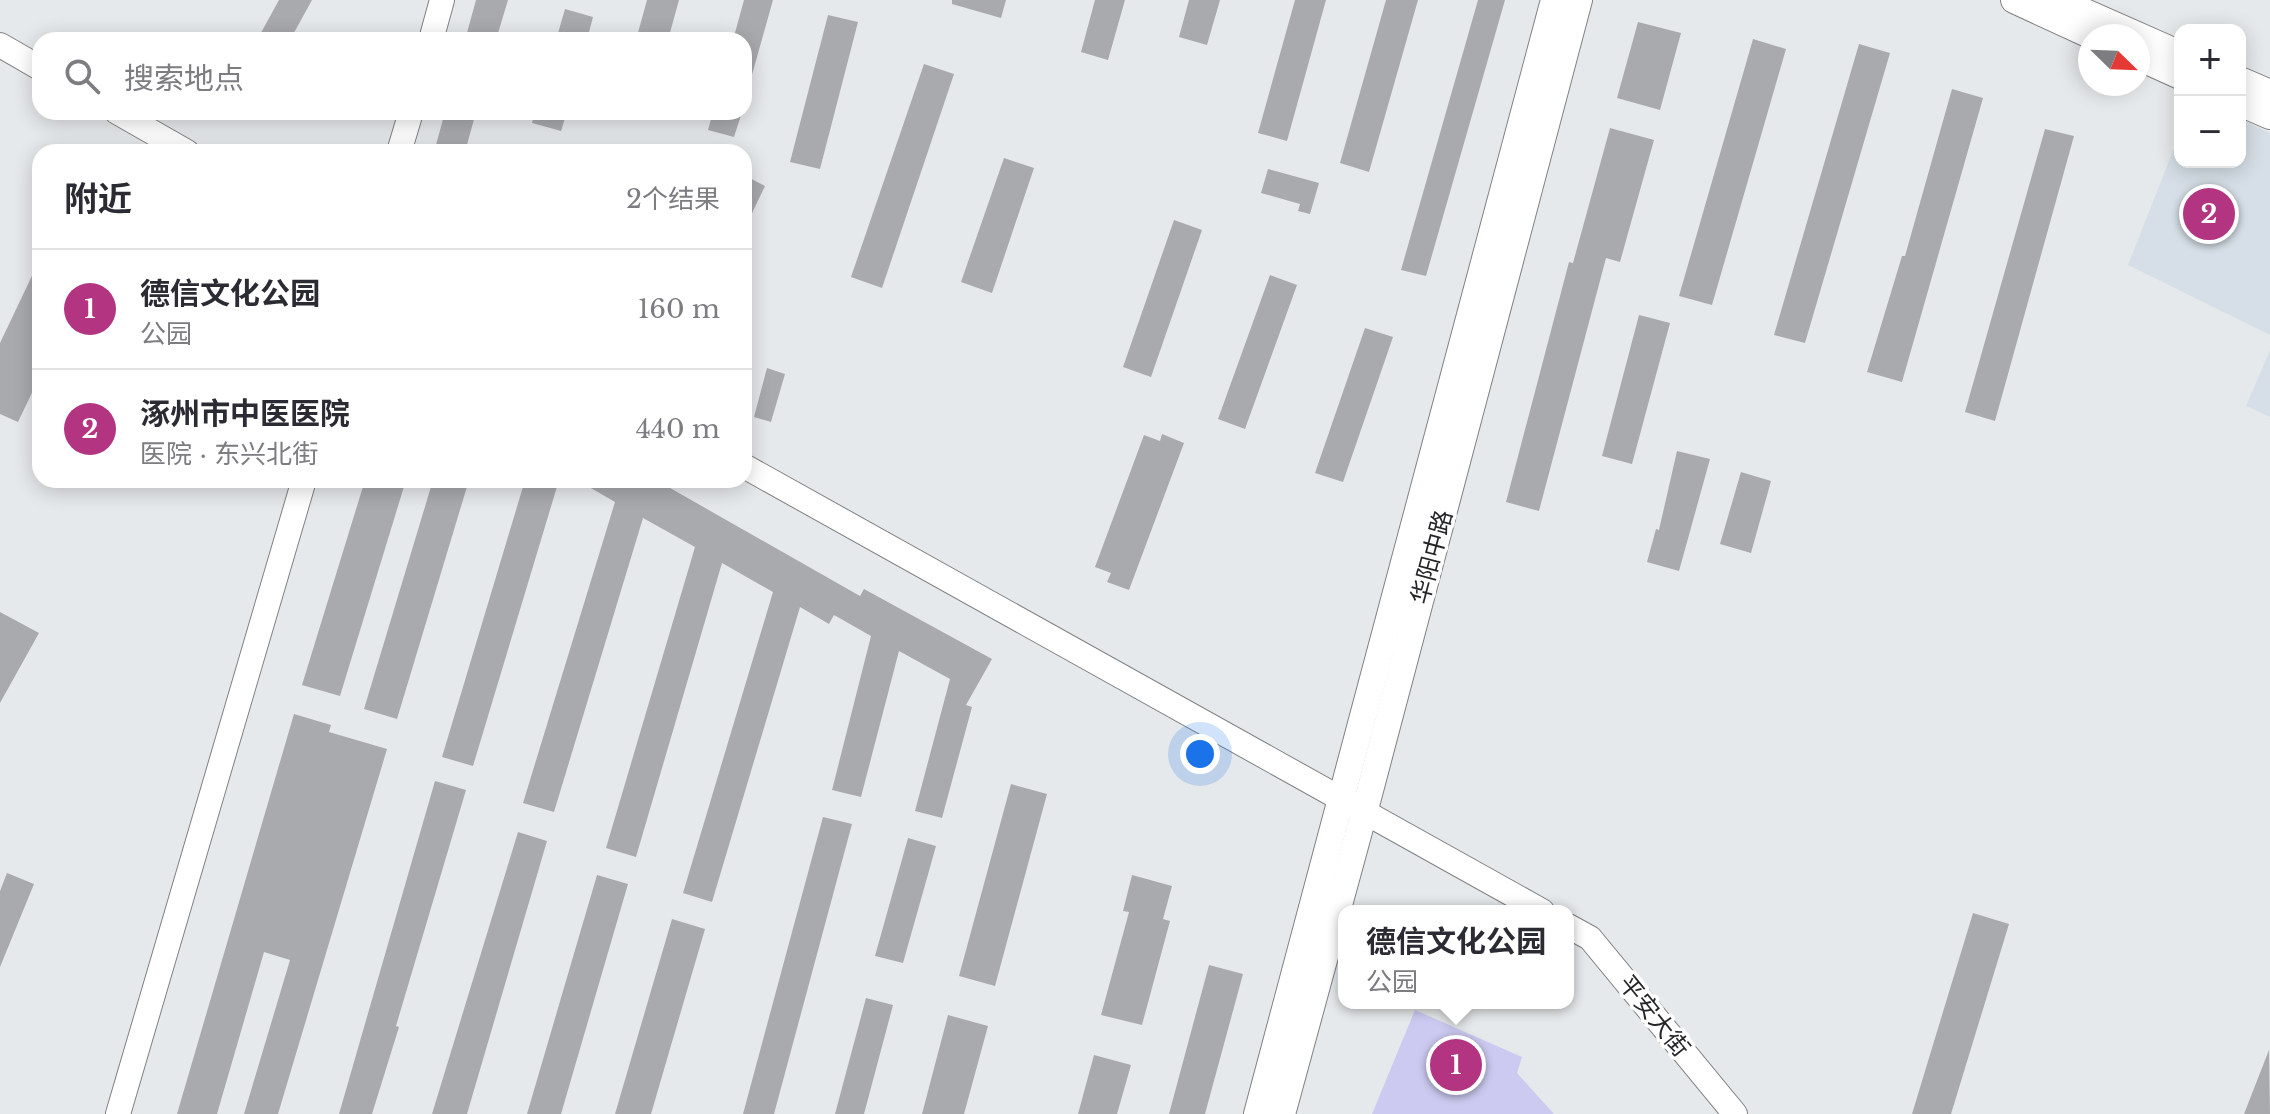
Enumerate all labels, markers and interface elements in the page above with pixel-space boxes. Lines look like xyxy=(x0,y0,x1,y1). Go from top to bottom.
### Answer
north arrow xyxy=(2078,24,2150,96)
map controls xyxy=(2174,24,2246,168)
button: + xyxy=(2174,24,2246,96)
search box xyxy=(32,32,752,120)
icon: search xyxy=(60,54,104,98)
text: 搜索地点 xyxy=(124,60,244,97)
button: − xyxy=(2174,96,2246,168)
text: 附近 xyxy=(64,178,132,220)
text: 2个结果 xyxy=(626,183,720,215)
pin: 2 xyxy=(2183,184,2235,244)
text: 德信文化公园 xyxy=(140,275,320,312)
text: 1 xyxy=(84,293,96,325)
text: 160 m xyxy=(638,293,720,325)
text: 公园 xyxy=(140,318,192,350)
text: 涿州市中医医院 xyxy=(140,395,350,432)
text: 2 xyxy=(82,413,98,445)
text: 440 m xyxy=(636,413,720,445)
text: 医院 · 东兴北街 xyxy=(140,438,318,470)
street label: 华阳中路 xyxy=(1405,507,1458,607)
your location xyxy=(1180,734,1220,774)
popup xyxy=(1338,905,1574,1009)
text: 德信文化公园 xyxy=(1366,923,1546,960)
text: 公园 xyxy=(1366,966,1418,998)
street label: 平安大街 xyxy=(1613,969,1696,1062)
pin: 1 xyxy=(1430,1035,1482,1095)

